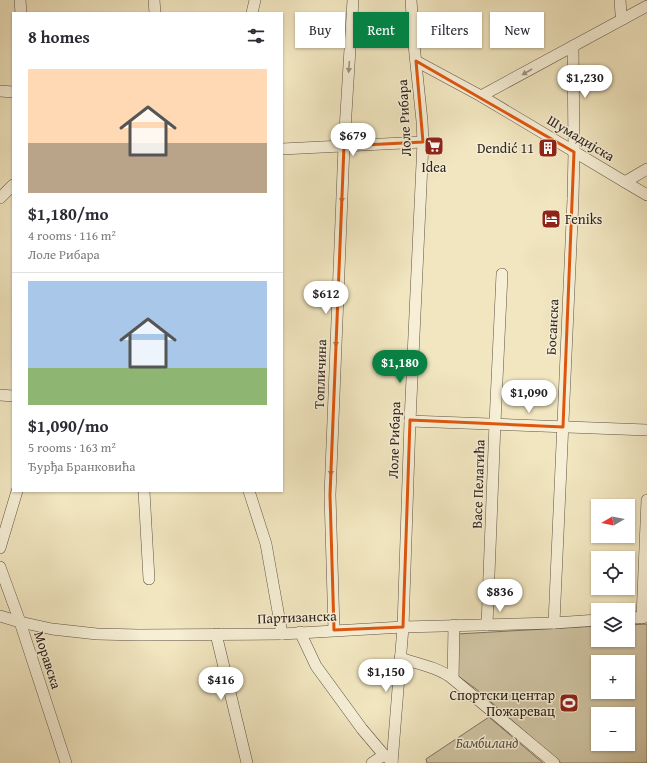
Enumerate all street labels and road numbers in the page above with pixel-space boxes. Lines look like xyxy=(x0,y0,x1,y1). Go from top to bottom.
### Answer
street label: Лоле Рибара xyxy=(392,79,416,157)
street label: Шумадијска xyxy=(544,110,619,166)
street label: Босанска xyxy=(541,298,563,356)
street label: Топличина xyxy=(309,339,331,409)
street label: Лоле Рибара xyxy=(383,401,405,479)
street label: Васе Пелагића xyxy=(466,439,490,529)
street label: Партизанска xyxy=(257,606,337,628)
street label: Моравска xyxy=(29,629,67,692)

